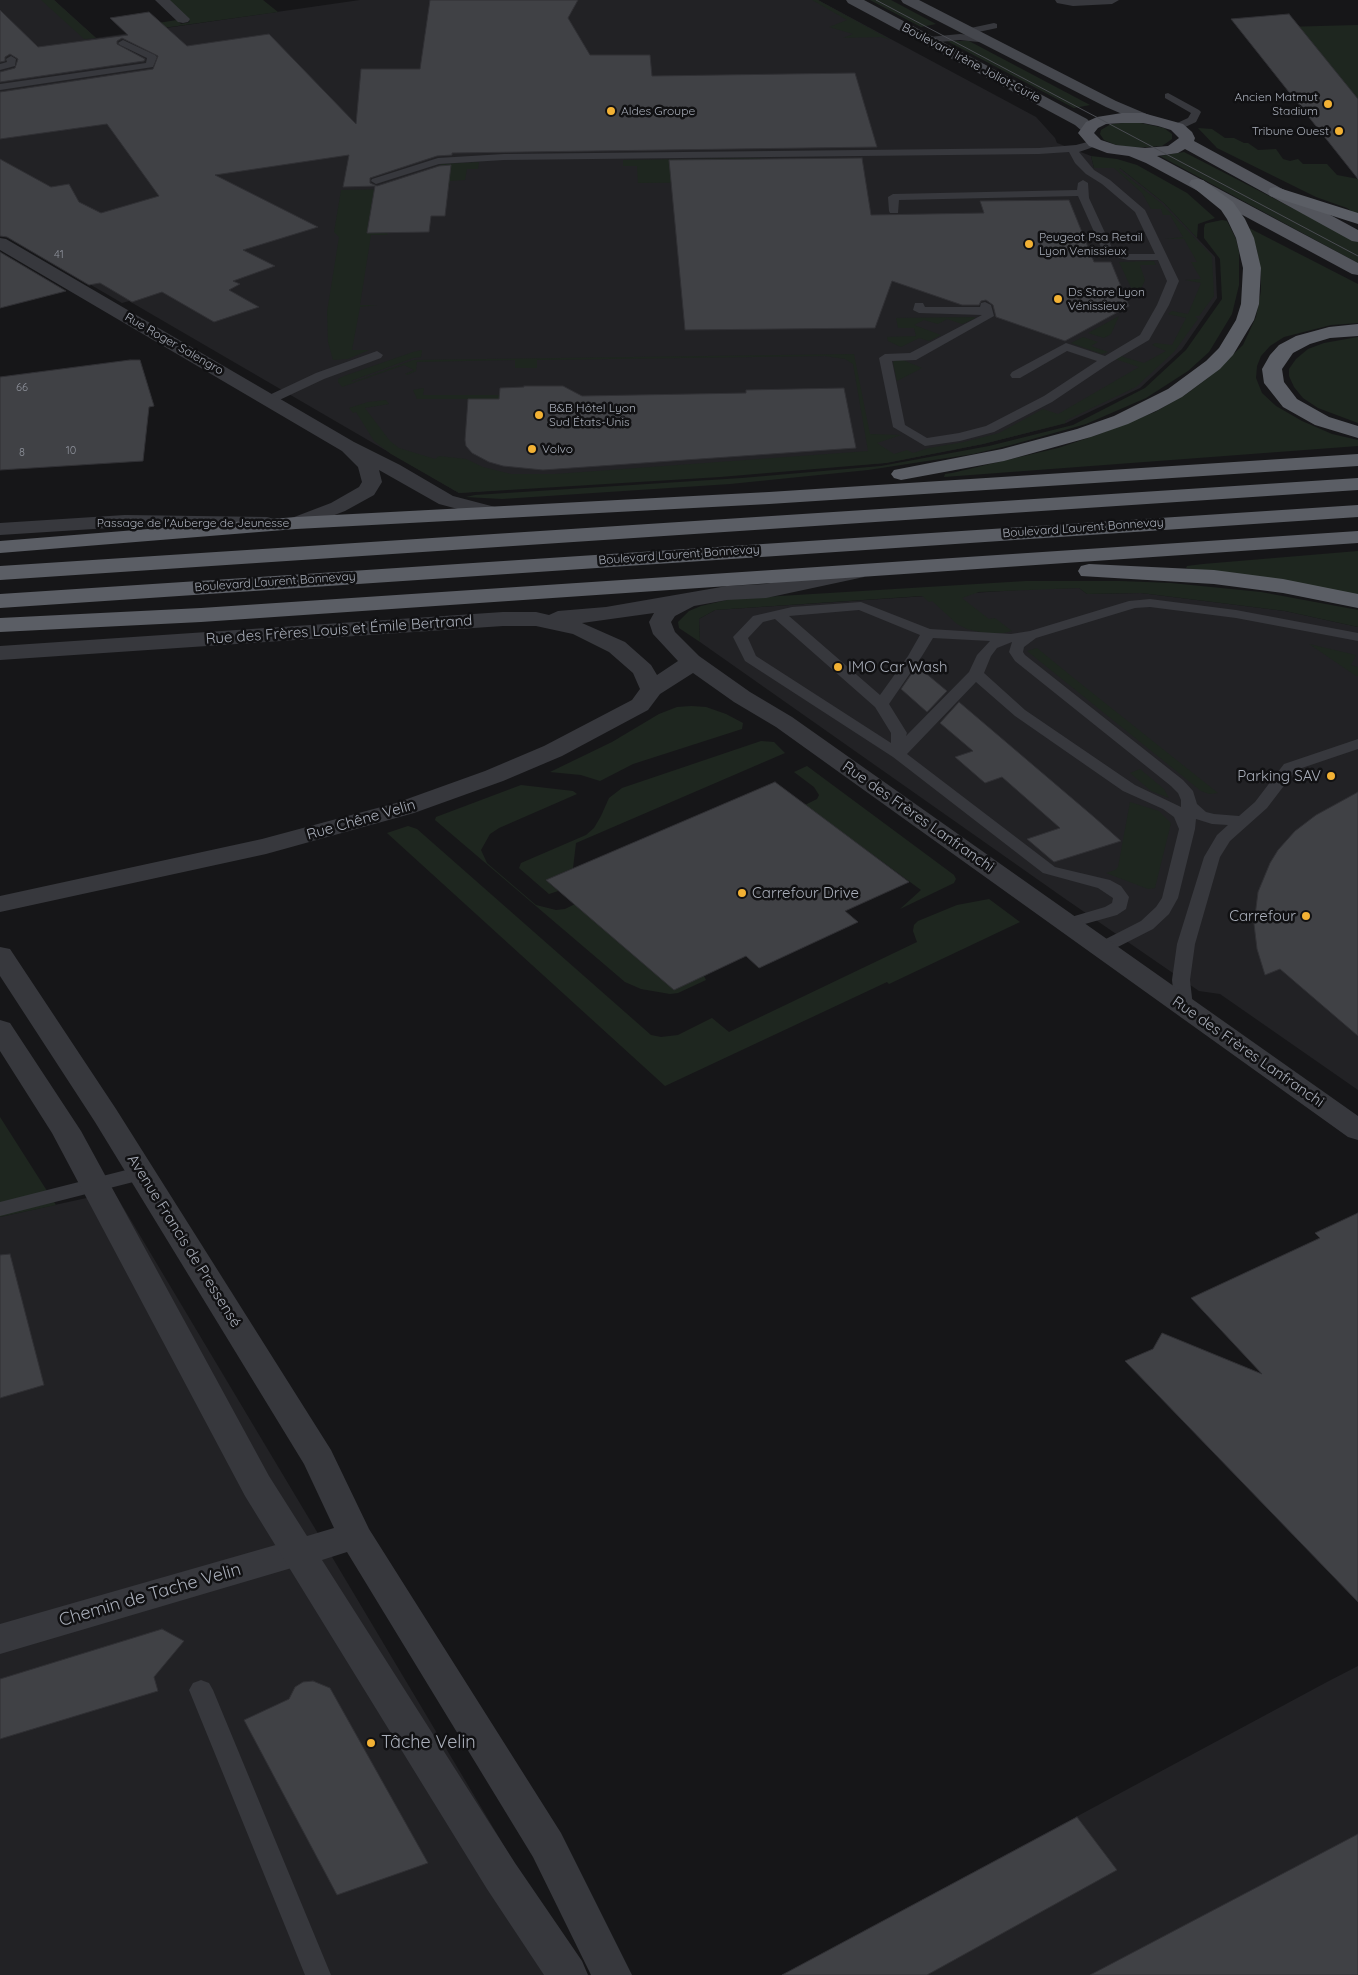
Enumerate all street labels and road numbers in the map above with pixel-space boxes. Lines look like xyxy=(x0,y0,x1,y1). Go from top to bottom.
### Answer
street label: Boulevard Irène Joliot-Curie xyxy=(899,20,1043,106)
street label: Rue Roger Salengro xyxy=(122,310,226,378)
street label: Boulevard Laurent Bonnevay xyxy=(1002,515,1164,541)
street label: Passage de l'Auberge de Jeunesse xyxy=(97,516,289,530)
street label: Boulevard Laurent Bonnevay xyxy=(598,542,760,568)
street label: Boulevard Laurent Bonnevay xyxy=(194,569,356,595)
street label: Rue des Frères Louis et Émile Bertrand xyxy=(205,612,473,648)
street label: Rue des Frères Lanfranchi xyxy=(839,758,997,876)
street label: Rue Chêne Velin xyxy=(304,796,418,844)
street label: Rue des Frères Lanfranchi xyxy=(1169,993,1327,1111)
street label: Avenue Francis de Pressensé xyxy=(123,1151,245,1331)
street label: Chemin de Tache Velin xyxy=(56,1559,244,1631)

